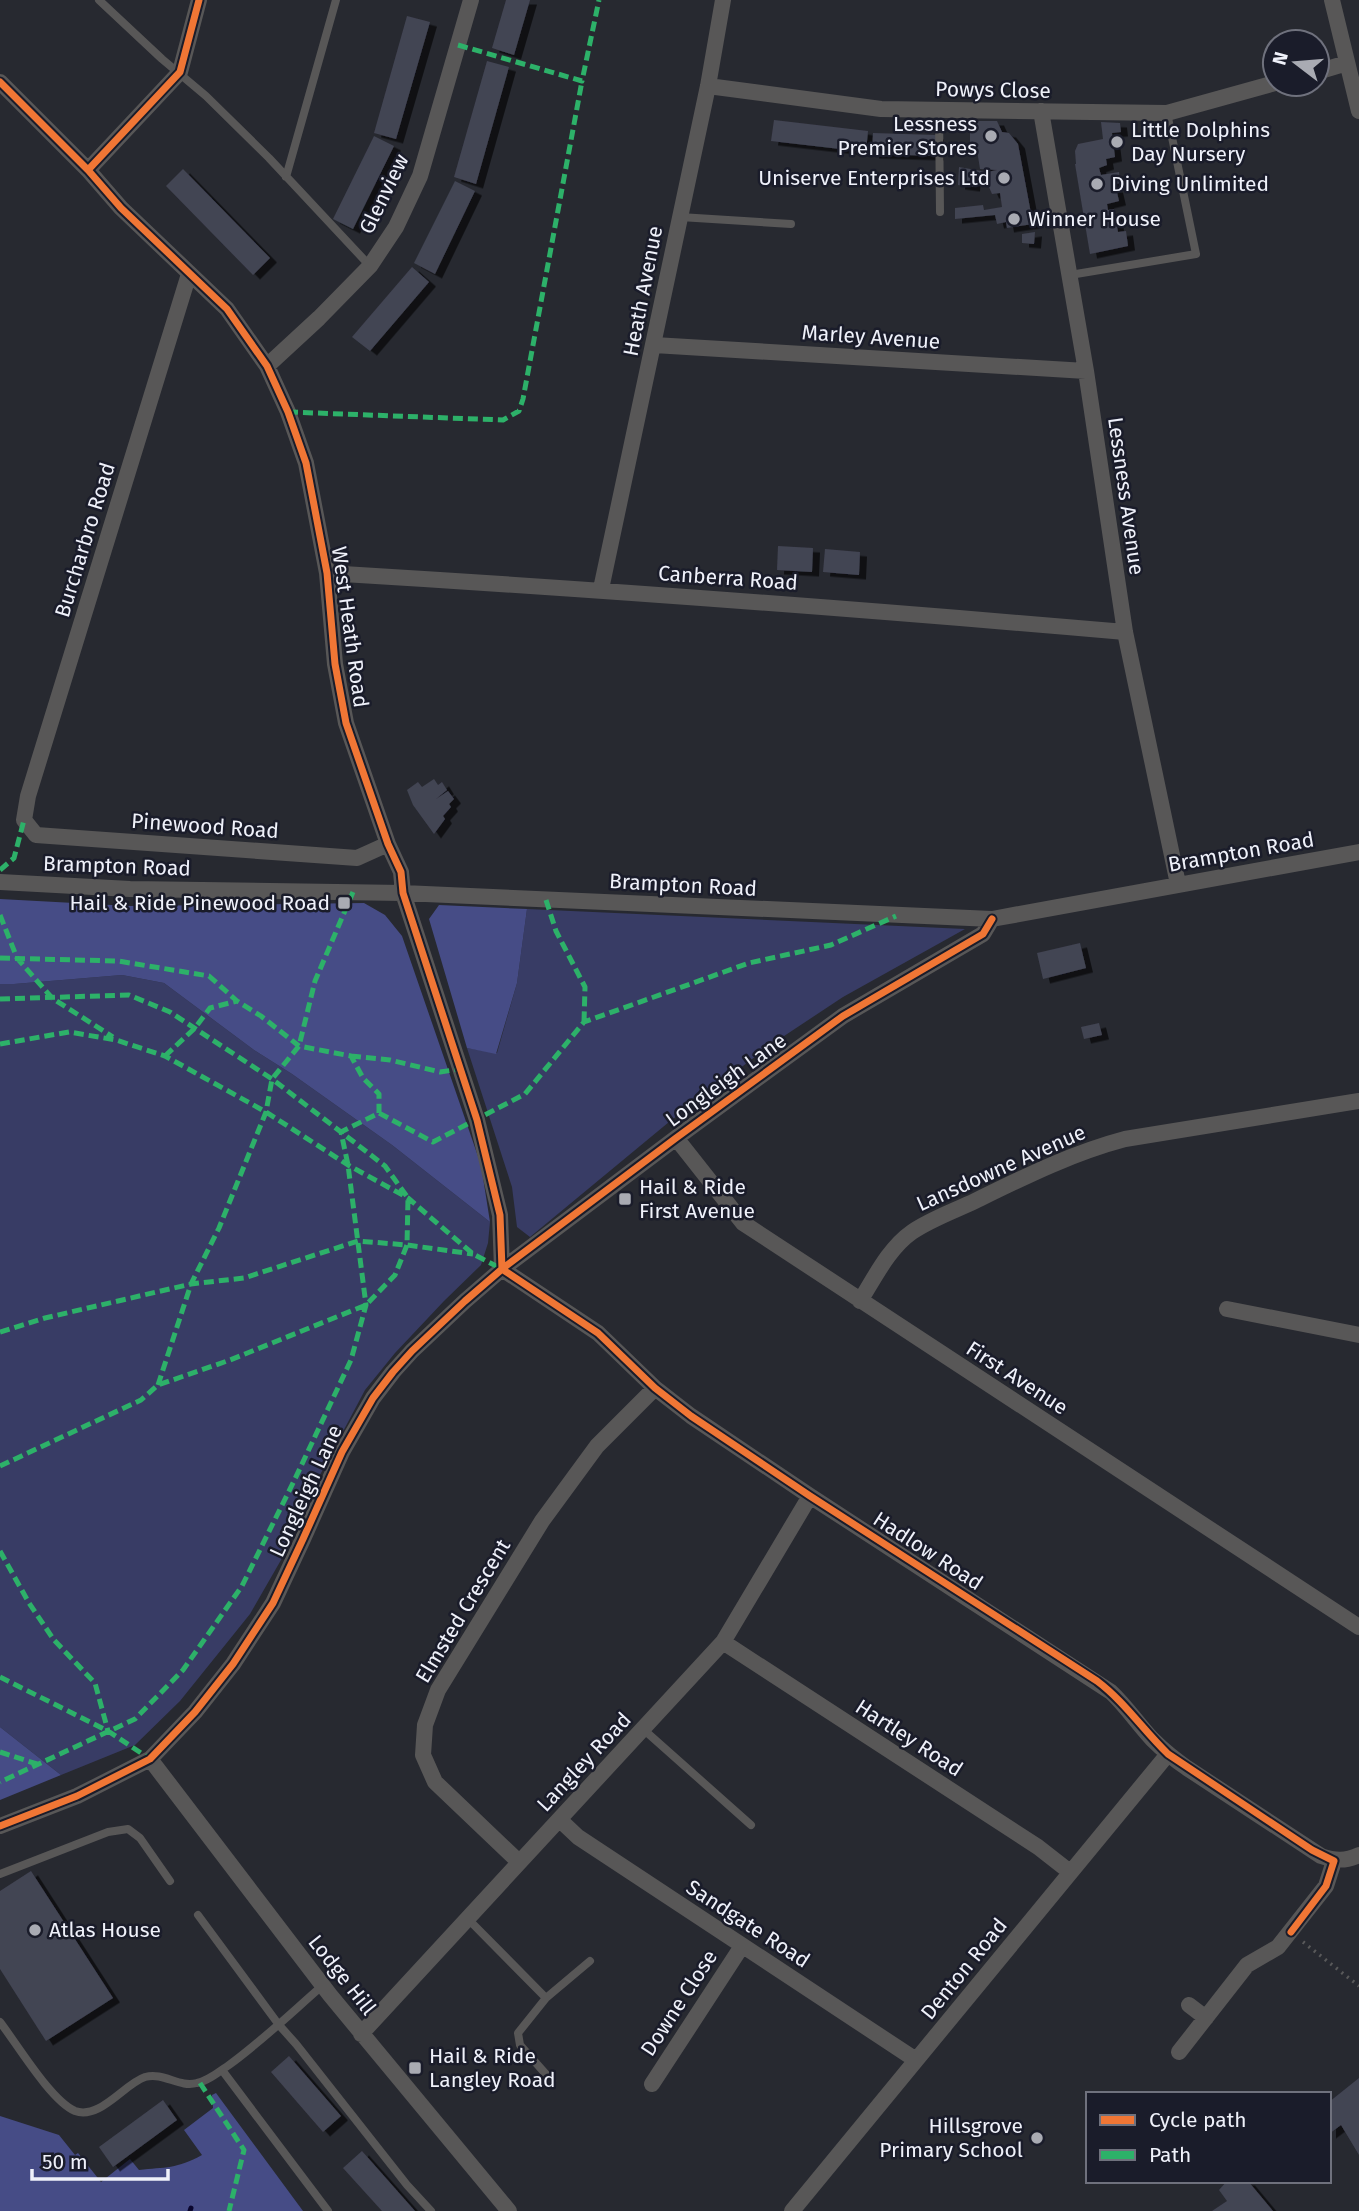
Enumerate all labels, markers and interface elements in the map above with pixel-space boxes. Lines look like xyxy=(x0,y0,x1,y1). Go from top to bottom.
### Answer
north arrow xyxy=(1261,28,1331,98)
text: N xyxy=(1267,49,1293,68)
street label: Powys Close xyxy=(935,76,1051,104)
place label: Lessness Premier Stores xyxy=(838,111,977,161)
place label: Little Dolphins Day Nursery xyxy=(1131,117,1270,167)
marker: Lessness Premier Stores xyxy=(983,128,999,144)
marker: Little Dolphins Day Nursery xyxy=(1109,134,1125,150)
street label: Glenview xyxy=(354,150,414,238)
place label: Uniserve Enterprises Ltd xyxy=(758,165,990,191)
marker: Uniserve Enterprises Ltd xyxy=(996,170,1012,186)
place label: Diving Unlimited xyxy=(1111,171,1269,197)
marker: Diving Unlimited xyxy=(1089,176,1105,192)
place label: Winner House xyxy=(1028,206,1161,232)
marker: Winner House xyxy=(1006,211,1022,227)
street label: Heath Avenue xyxy=(618,224,668,358)
street label: Marley Avenue xyxy=(801,319,941,355)
street label: Lessness Avenue xyxy=(1102,415,1150,577)
street label: Burcharbro Road xyxy=(49,459,121,621)
street label: West Heath Road xyxy=(326,545,374,709)
street label: Canberra Road xyxy=(657,560,799,596)
street label: Pinewood Road xyxy=(130,808,280,844)
street label: Brampton Road xyxy=(1166,826,1316,878)
street label: Brampton Road xyxy=(43,850,191,882)
street label: Brampton Road xyxy=(608,868,758,902)
place label: Hail & Ride Pinewood Road xyxy=(70,890,330,916)
marker: Hail & Ride Pinewood Road xyxy=(336,895,352,911)
street label: Longleigh Lane xyxy=(660,1027,792,1133)
street label: Lansdowne Avenue xyxy=(912,1119,1090,1217)
place label: Hail & Ride First Avenue xyxy=(639,1174,755,1224)
marker: Hail & Ride First Avenue xyxy=(617,1191,633,1207)
street label: First Avenue xyxy=(961,1336,1073,1420)
street label: Longleigh Lane xyxy=(264,1421,348,1561)
street label: Hadlow Road xyxy=(868,1506,988,1596)
street label: Elmsted Crescent xyxy=(410,1534,516,1688)
street label: Hartley Road xyxy=(850,1694,968,1782)
street label: Langley Road xyxy=(531,1707,637,1817)
street label: Sandgate Road xyxy=(681,1874,815,1974)
street label: Denton Road xyxy=(915,1913,1013,2025)
place label: Atlas House xyxy=(49,1917,161,1943)
marker: Atlas House xyxy=(27,1922,43,1938)
street label: Lodge Hill xyxy=(303,1930,381,2020)
street label: Downe Close xyxy=(635,1945,723,2061)
place label: Hail & Ride Langley Road xyxy=(429,2043,556,2093)
marker: Hail & Ride Langley Road xyxy=(407,2060,423,2076)
legend xyxy=(1086,2092,1331,2183)
text: Cycle path xyxy=(1149,2107,1247,2133)
place label: Hillsgrove Primary School xyxy=(879,2113,1023,2163)
marker: Hillsgrove Primary School xyxy=(1029,2130,1045,2146)
scale bar xyxy=(32,2138,168,2182)
text: Path xyxy=(1149,2142,1191,2168)
text: 50 m xyxy=(42,2149,88,2175)

